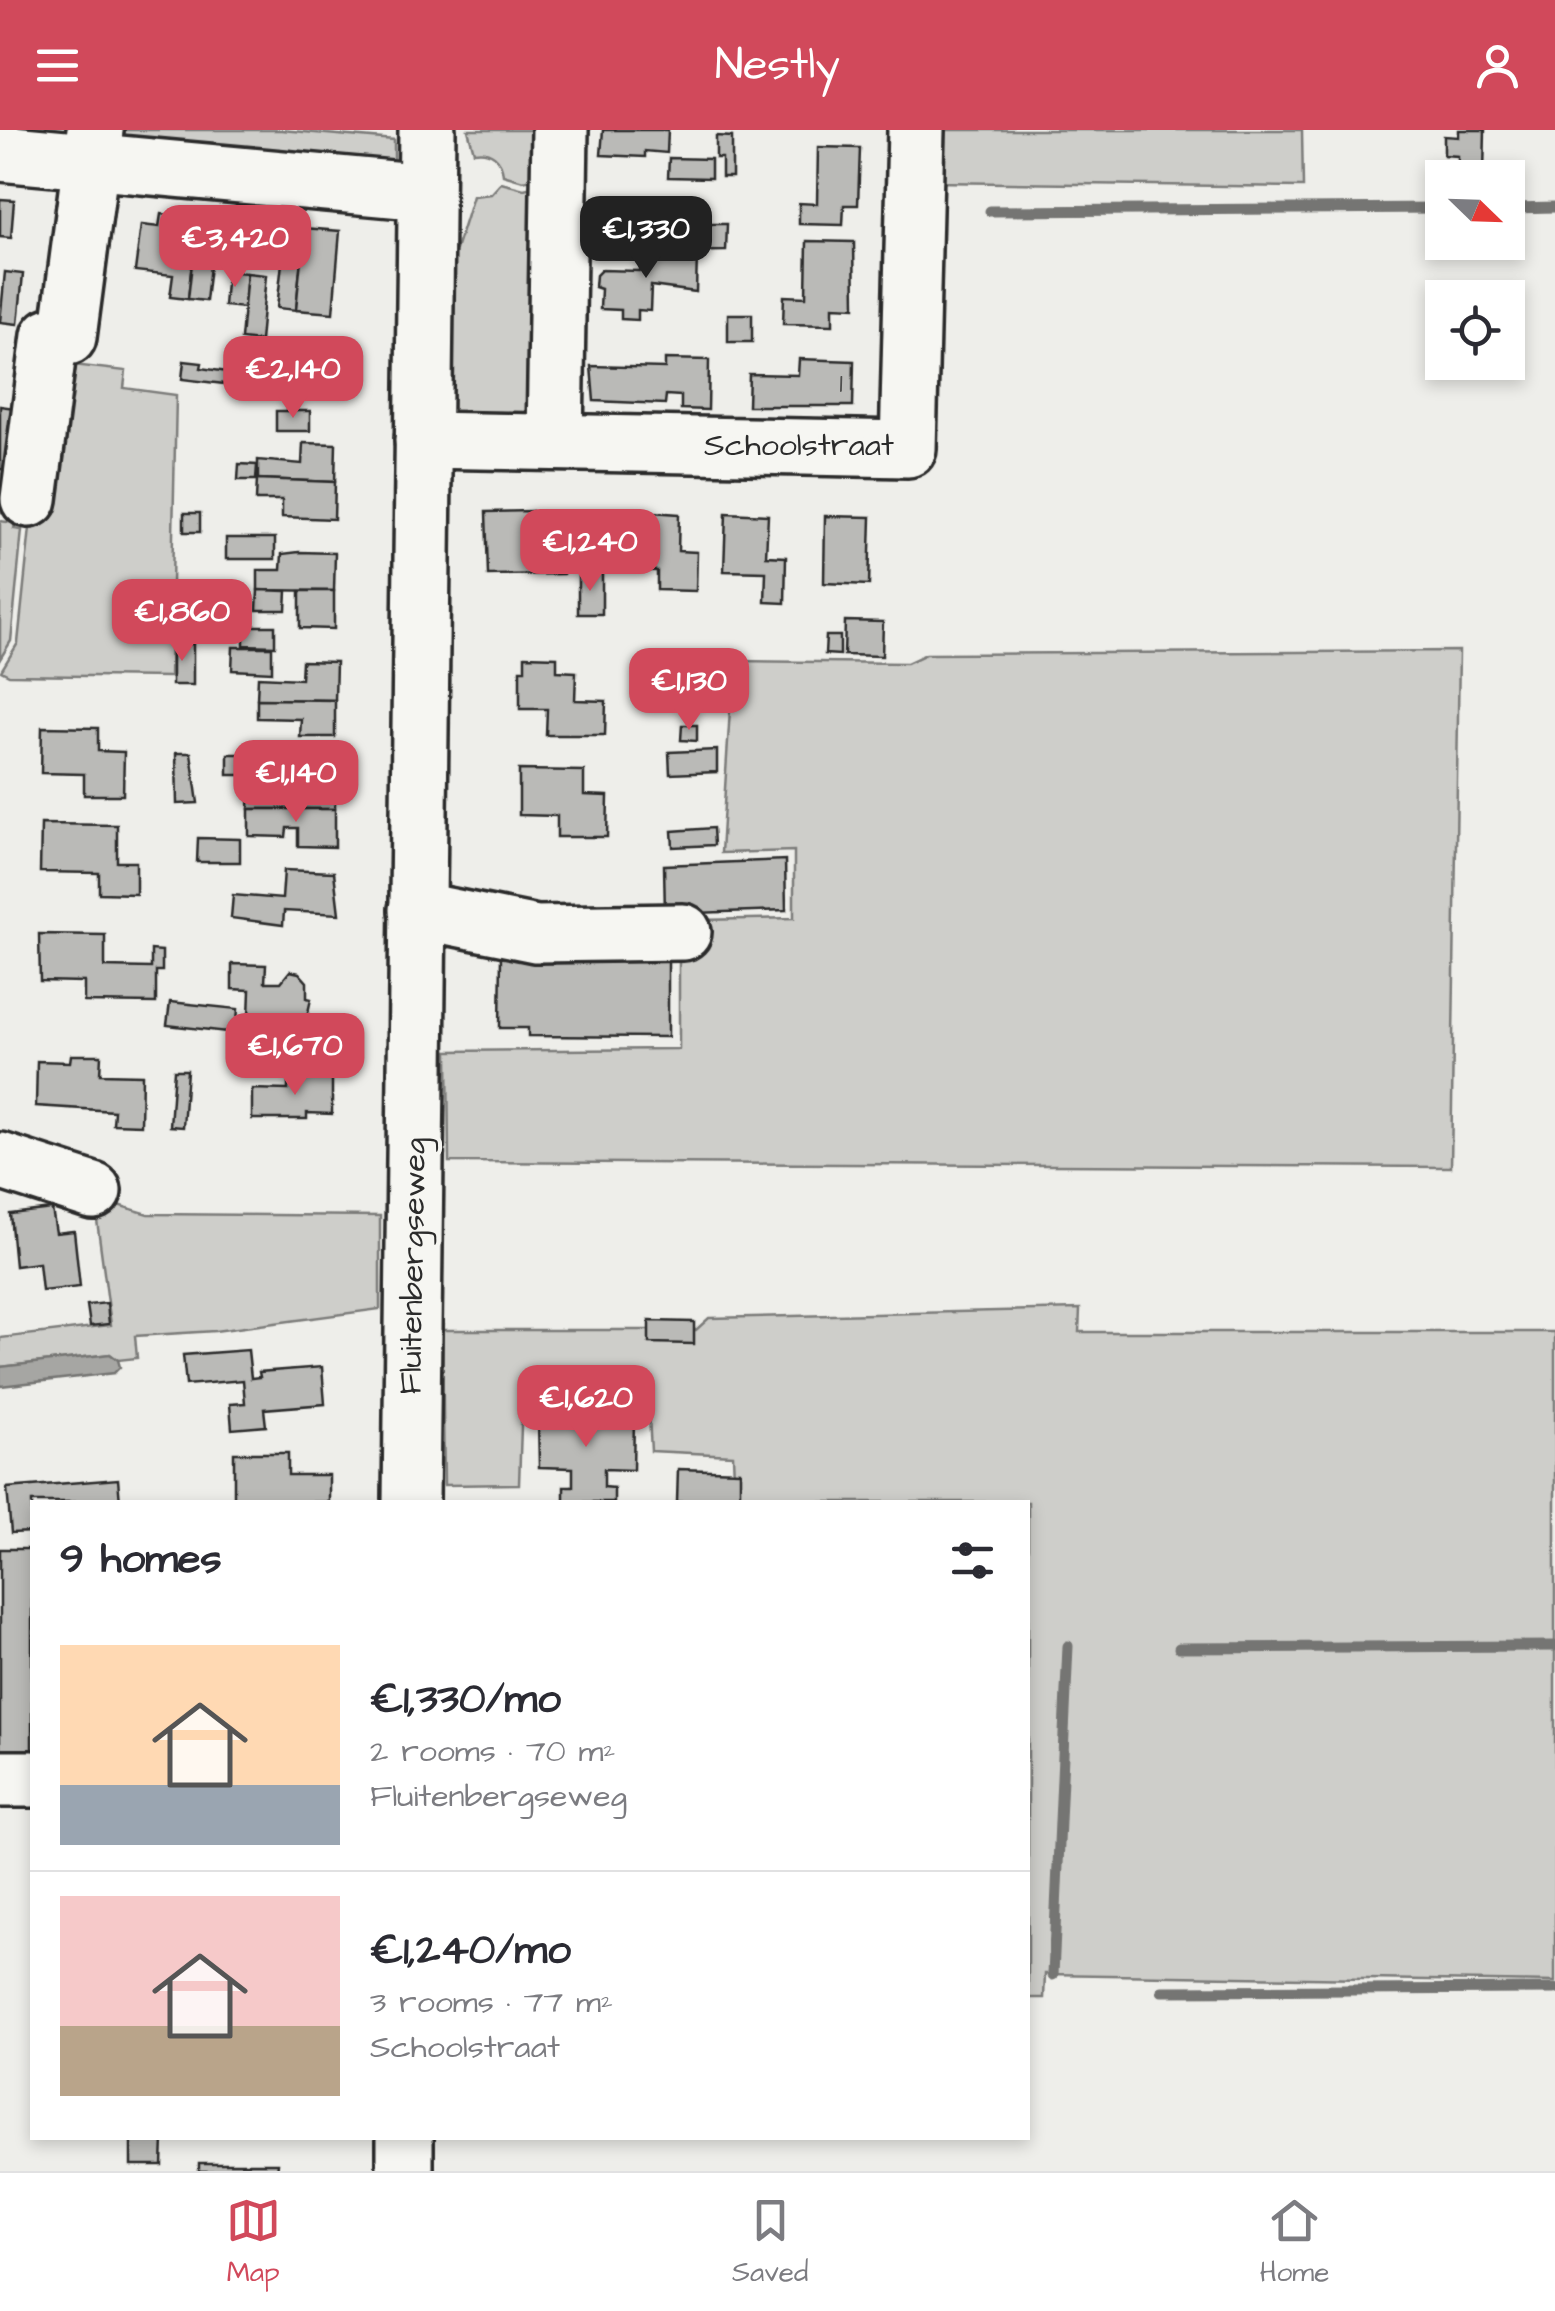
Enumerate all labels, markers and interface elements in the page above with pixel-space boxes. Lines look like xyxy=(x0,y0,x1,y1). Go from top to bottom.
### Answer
text: Nestly xyxy=(715,34,840,96)
icon: menu xyxy=(30,38,85,93)
icon: person xyxy=(1470,38,1525,93)
north arrow xyxy=(1425,160,1525,260)
map controls xyxy=(1425,160,1525,380)
pin: €1,330 xyxy=(565,196,727,281)
pin: €3,420 xyxy=(154,205,316,290)
text: €1,330 xyxy=(602,206,690,251)
text: €3,420 xyxy=(181,215,289,260)
button: locate xyxy=(1425,280,1525,380)
pin: €2,140 xyxy=(212,336,374,421)
text: €2,140 xyxy=(245,346,341,391)
house number: 1 xyxy=(839,364,843,403)
street label: Schoolstraat xyxy=(704,423,894,468)
pin: €1,240 xyxy=(509,509,671,594)
text: €1,240 xyxy=(542,519,638,564)
pin: €1,860 xyxy=(101,579,263,664)
text: €1,860 xyxy=(134,589,230,634)
pin: €1,130 xyxy=(608,648,770,733)
text: €1,130 xyxy=(651,658,727,703)
pin: €1,140 xyxy=(215,740,377,825)
text: €1,140 xyxy=(255,750,337,795)
pin: €1,670 xyxy=(214,1013,376,1098)
text: €1,670 xyxy=(247,1023,343,1068)
street label: Fluitenbergseweg xyxy=(388,1137,438,1395)
pin: €1,620 xyxy=(505,1365,667,1450)
text: €1,620 xyxy=(539,1375,633,1420)
text: 9 homes xyxy=(60,1531,222,1589)
icon: filters xyxy=(945,1533,1000,1588)
text: €1,330/mo xyxy=(370,1671,561,1729)
icon: home xyxy=(140,1685,260,1805)
text: 2 rooms · 70 m² xyxy=(370,1729,615,1774)
text: Fluitenbergseweg xyxy=(370,1774,627,1819)
text: €1,240/mo xyxy=(370,1922,571,1980)
icon: home xyxy=(140,1936,260,2056)
text: 3 rooms · 77 m² xyxy=(370,1980,613,2025)
text: Schoolstraat xyxy=(370,2025,560,2070)
tab: Map xyxy=(226,2193,281,2292)
tab: Saved xyxy=(732,2193,808,2292)
tab: Home xyxy=(1260,2193,1329,2292)

